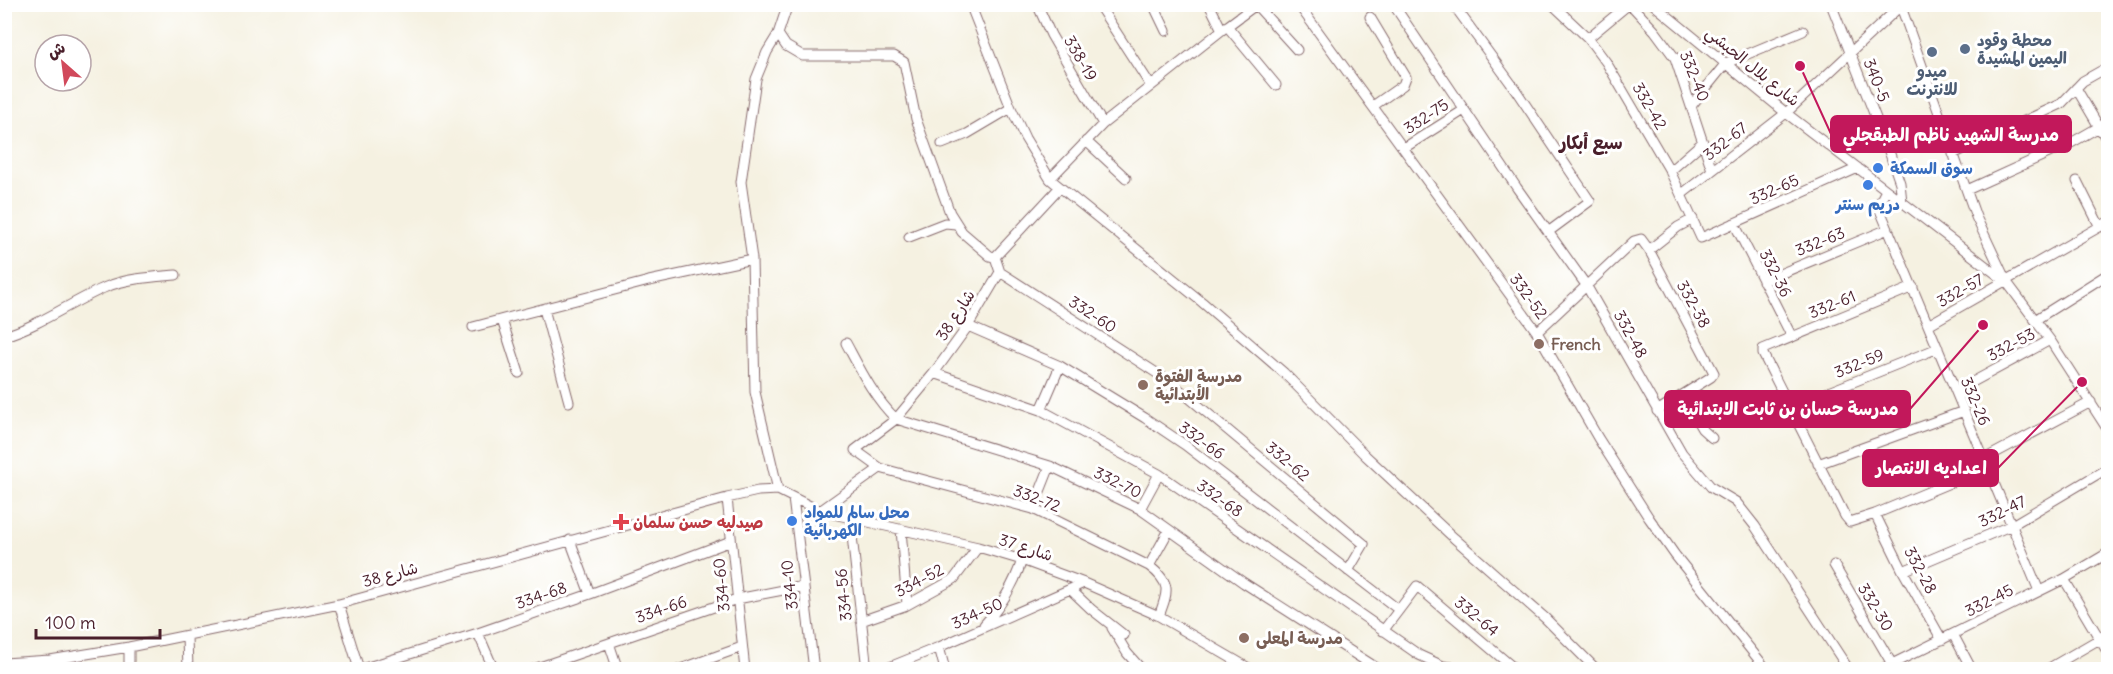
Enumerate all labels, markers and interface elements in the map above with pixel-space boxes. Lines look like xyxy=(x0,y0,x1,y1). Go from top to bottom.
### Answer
street label: شارع بلال الحبشي xyxy=(1699,22,1804,114)
place label: محطة وقود اليمين المشيدة xyxy=(1977,30,2067,68)
street label: 338-19 xyxy=(1060,32,1102,84)
north arrow xyxy=(33,33,93,93)
text: ش xyxy=(43,37,68,63)
marker: محطة وقود اليمين المشيدة xyxy=(1958,42,1972,56)
marker: ميدو للانترنت xyxy=(1925,45,1939,59)
street label: 332-40 xyxy=(1676,48,1714,104)
street label: 340-5 xyxy=(1860,55,1894,105)
place label: ميدو للانترنت xyxy=(1907,61,1958,99)
street label: 332-42 xyxy=(1629,79,1672,133)
street label: 332-75 xyxy=(1400,94,1452,138)
callout: مدرسة الشهيد ناظم الطبقجلي xyxy=(1831,116,2071,152)
street label: 332-67 xyxy=(1699,118,1751,164)
text: مدرسة الشهيد ناظم الطبقجلي xyxy=(1843,123,2059,151)
district label: سبع أبكار xyxy=(1557,131,1623,156)
place label: سوق السمكة xyxy=(1890,158,1973,179)
marker: سوق السمكة xyxy=(1871,161,1885,175)
street label: 332-65 xyxy=(1746,169,1802,209)
marker: دريم سنتر xyxy=(1861,178,1875,192)
place label: دريم سنتر xyxy=(1834,194,1900,217)
street label: 332-63 xyxy=(1792,222,1848,260)
street label: 332-36 xyxy=(1755,246,1797,300)
street label: 332-52 xyxy=(1506,269,1552,323)
street label: 332-57 xyxy=(1933,269,1987,311)
street label: 332-38 xyxy=(1673,277,1715,331)
street label: شارع 38 xyxy=(931,286,981,345)
street label: 332-61 xyxy=(1806,286,1858,322)
street label: 332-60 xyxy=(1065,291,1121,337)
street label: 332-48 xyxy=(1610,307,1652,361)
street label: 332-53 xyxy=(1984,323,2038,365)
place label: French xyxy=(1551,334,1601,354)
marker: French xyxy=(1532,337,1546,351)
street label: 332-59 xyxy=(1831,344,1887,382)
place label: مدرسة الفتوة الأبتدائية xyxy=(1155,366,1242,404)
street label: 332-26 xyxy=(1957,374,1995,428)
marker: مدرسة الفتوة الأبتدائية xyxy=(1136,378,1150,392)
callout: مدرسة حسان بن ثابت الابتدائية xyxy=(1665,391,1910,427)
text: مدرسة حسان بن ثابت الابتدائية xyxy=(1677,397,1899,420)
street label: 332-66 xyxy=(1175,417,1229,463)
street label: 332-62 xyxy=(1262,437,1314,485)
callout: اعداديه الانتصار xyxy=(1863,450,1998,486)
text: اعداديه الانتصار xyxy=(1874,456,1987,479)
street label: 332-70 xyxy=(1091,462,1145,502)
street label: 332-68 xyxy=(1193,475,1247,521)
street label: 332-72 xyxy=(1010,480,1064,516)
street label: 332-47 xyxy=(1975,491,2029,531)
place label: محل سالم للمواد الكهربائية xyxy=(804,502,910,540)
place label: صيدليه حسن سلمان xyxy=(633,512,764,532)
marker: محل سالم للمواد الكهربائية xyxy=(785,514,799,528)
marker: صيدليه حسن سلمان xyxy=(614,515,628,529)
street label: شارع 37 xyxy=(996,529,1055,567)
street label: 332-28 xyxy=(1900,543,1942,597)
street label: شارع 38 xyxy=(360,557,421,593)
street label: 334-60 xyxy=(708,557,734,613)
street label: 334-10 xyxy=(776,559,802,611)
street label: 334-52 xyxy=(891,559,947,601)
street label: 334-56 xyxy=(830,568,856,622)
street label: 334-68 xyxy=(513,577,569,613)
street label: 332-30 xyxy=(1854,579,1898,635)
street label: 332-45 xyxy=(1961,579,2017,621)
street label: 334-66 xyxy=(633,591,689,627)
street label: 332-64 xyxy=(1451,592,1503,640)
street label: 334-50 xyxy=(948,593,1006,633)
scale bar xyxy=(36,602,160,640)
text: 100 m xyxy=(45,611,96,634)
place label: مدرسة المعلى xyxy=(1256,628,1343,649)
marker: مدرسة المعلى xyxy=(1237,631,1251,645)

